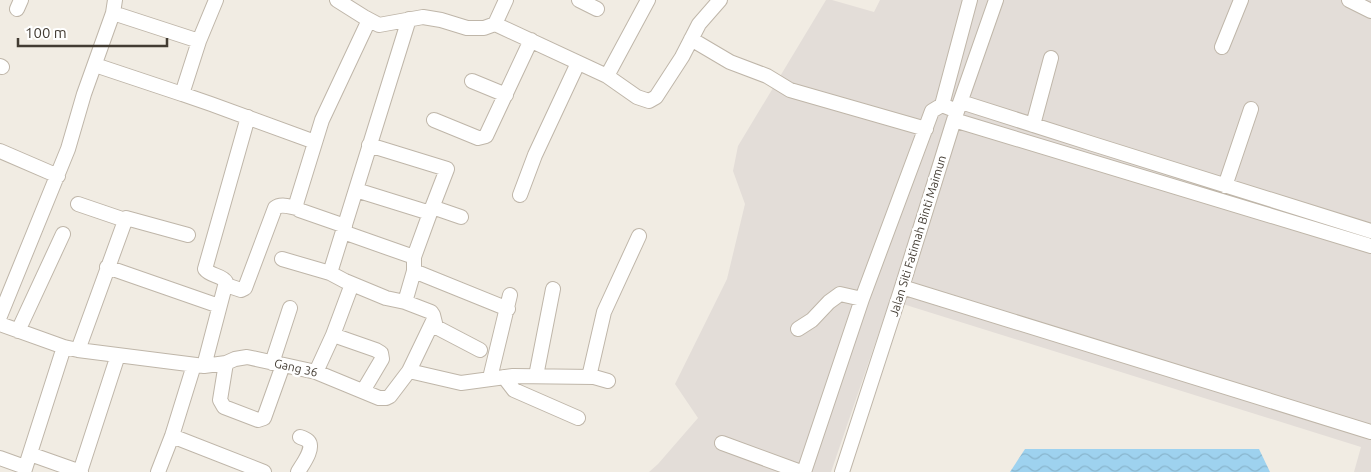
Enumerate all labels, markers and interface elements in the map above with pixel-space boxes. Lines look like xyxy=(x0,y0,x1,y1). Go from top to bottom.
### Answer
scale bar xyxy=(18,15,166,47)
text: 100 m xyxy=(25,24,67,41)
street label: Jalan Siti Fatimah Binti Maimun xyxy=(887,154,948,318)
street label: Gang 36 xyxy=(273,356,319,379)

